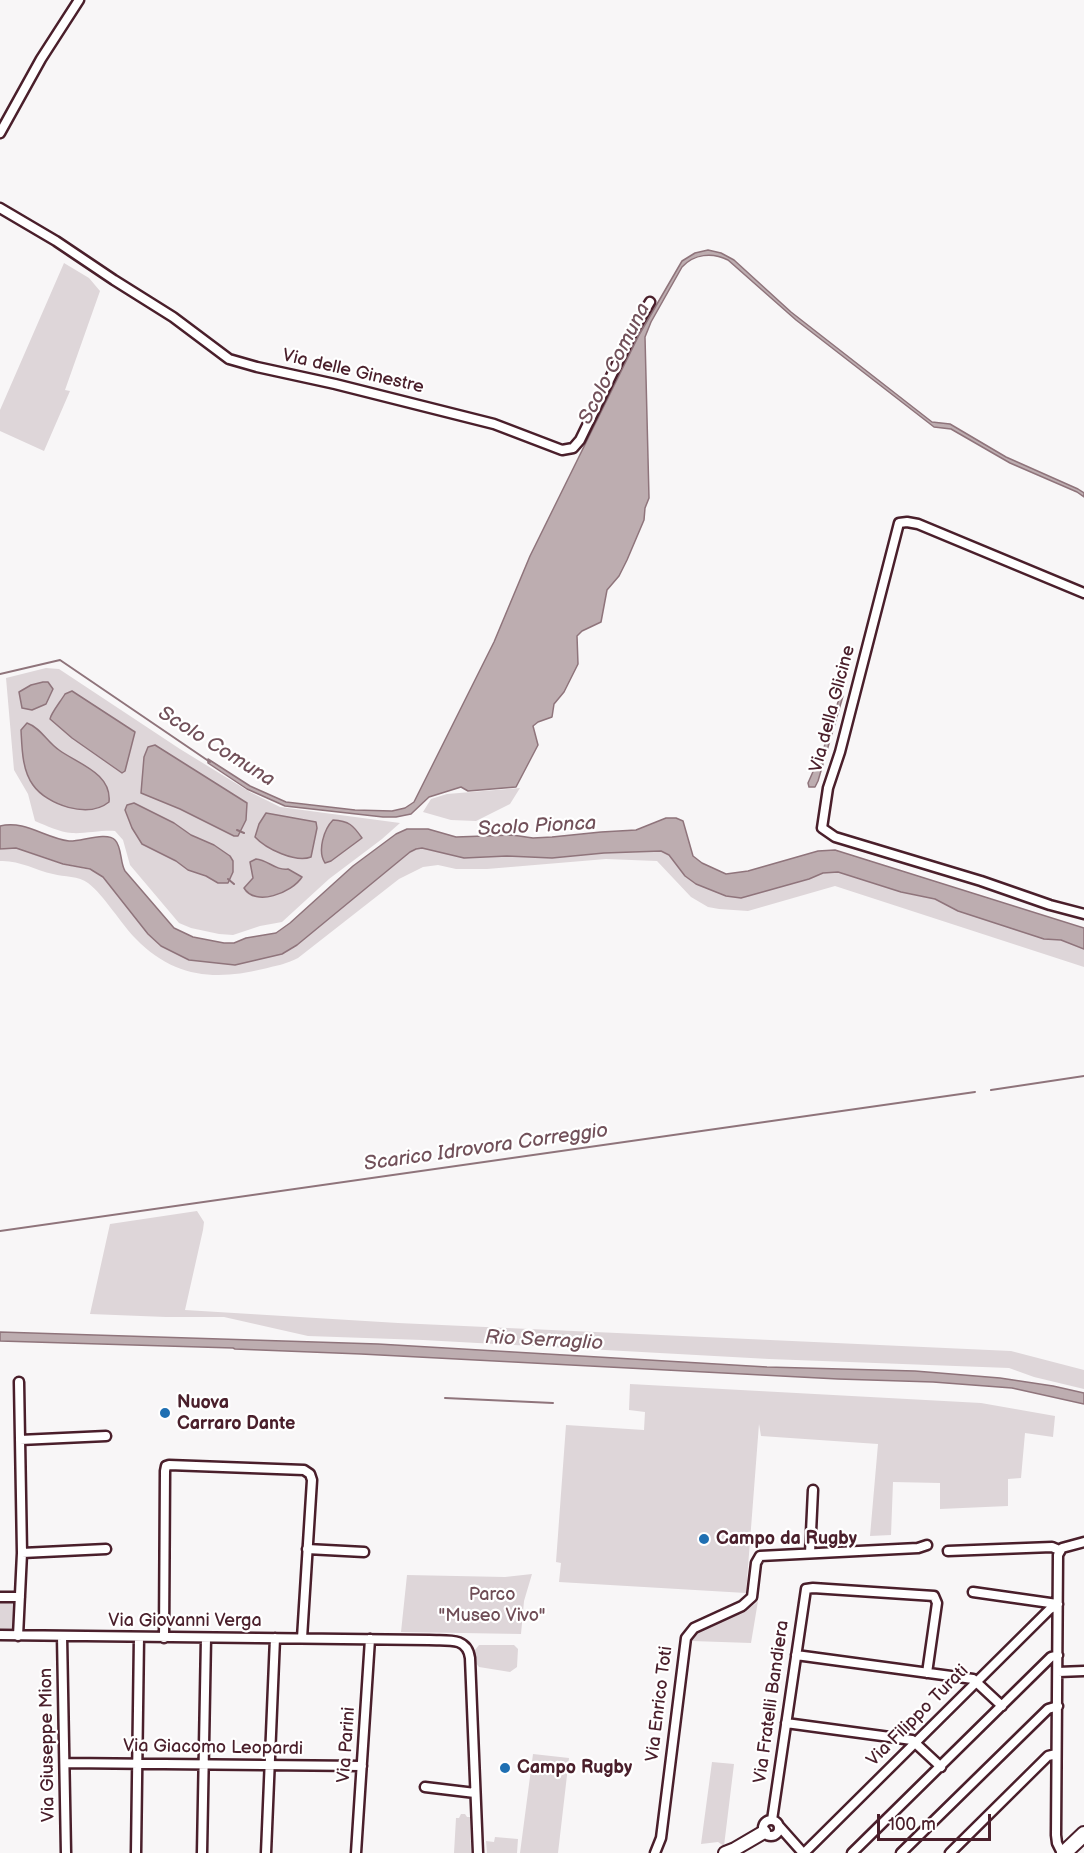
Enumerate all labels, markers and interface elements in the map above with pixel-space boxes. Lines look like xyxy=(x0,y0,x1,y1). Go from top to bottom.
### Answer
water label: Scolo Comuna xyxy=(574,299,656,429)
street label: Via delle Ginestre xyxy=(280,345,426,399)
street label: Via della Glicine xyxy=(806,643,860,775)
water label: Scolo Comuna xyxy=(153,702,279,792)
water label: Scolo Pionca xyxy=(477,812,597,842)
water label: Scarico Idrovora Correggio xyxy=(362,1119,610,1177)
water label: Rio Serraglio xyxy=(484,1326,604,1356)
place label: Nuova Carraro Dante xyxy=(177,1392,295,1434)
marker: Nuova Carraro Dante xyxy=(158,1406,172,1420)
place label: Campo da Rugby xyxy=(716,1528,857,1550)
marker: Campo da Rugby xyxy=(697,1532,711,1546)
park label: Parco "Museo Vivo" xyxy=(439,1584,545,1626)
street label: Via Giovanni Verga xyxy=(108,1610,262,1632)
street label: Via Fratelli Bandiera xyxy=(750,1619,794,1785)
street label: Via Enrico Toti xyxy=(642,1645,678,1763)
street label: Via Filippo Turati xyxy=(863,1661,973,1771)
street label: Via Giuseppe Mion xyxy=(36,1668,60,1822)
street label: Via Parini xyxy=(334,1706,360,1784)
street label: Via Giacomo Leopardi xyxy=(123,1736,303,1760)
place label: Campo Rugby xyxy=(517,1757,632,1779)
marker: Campo Rugby xyxy=(498,1761,512,1775)
scale bar xyxy=(880,1802,994,1840)
text: 100 m xyxy=(888,1814,936,1835)

